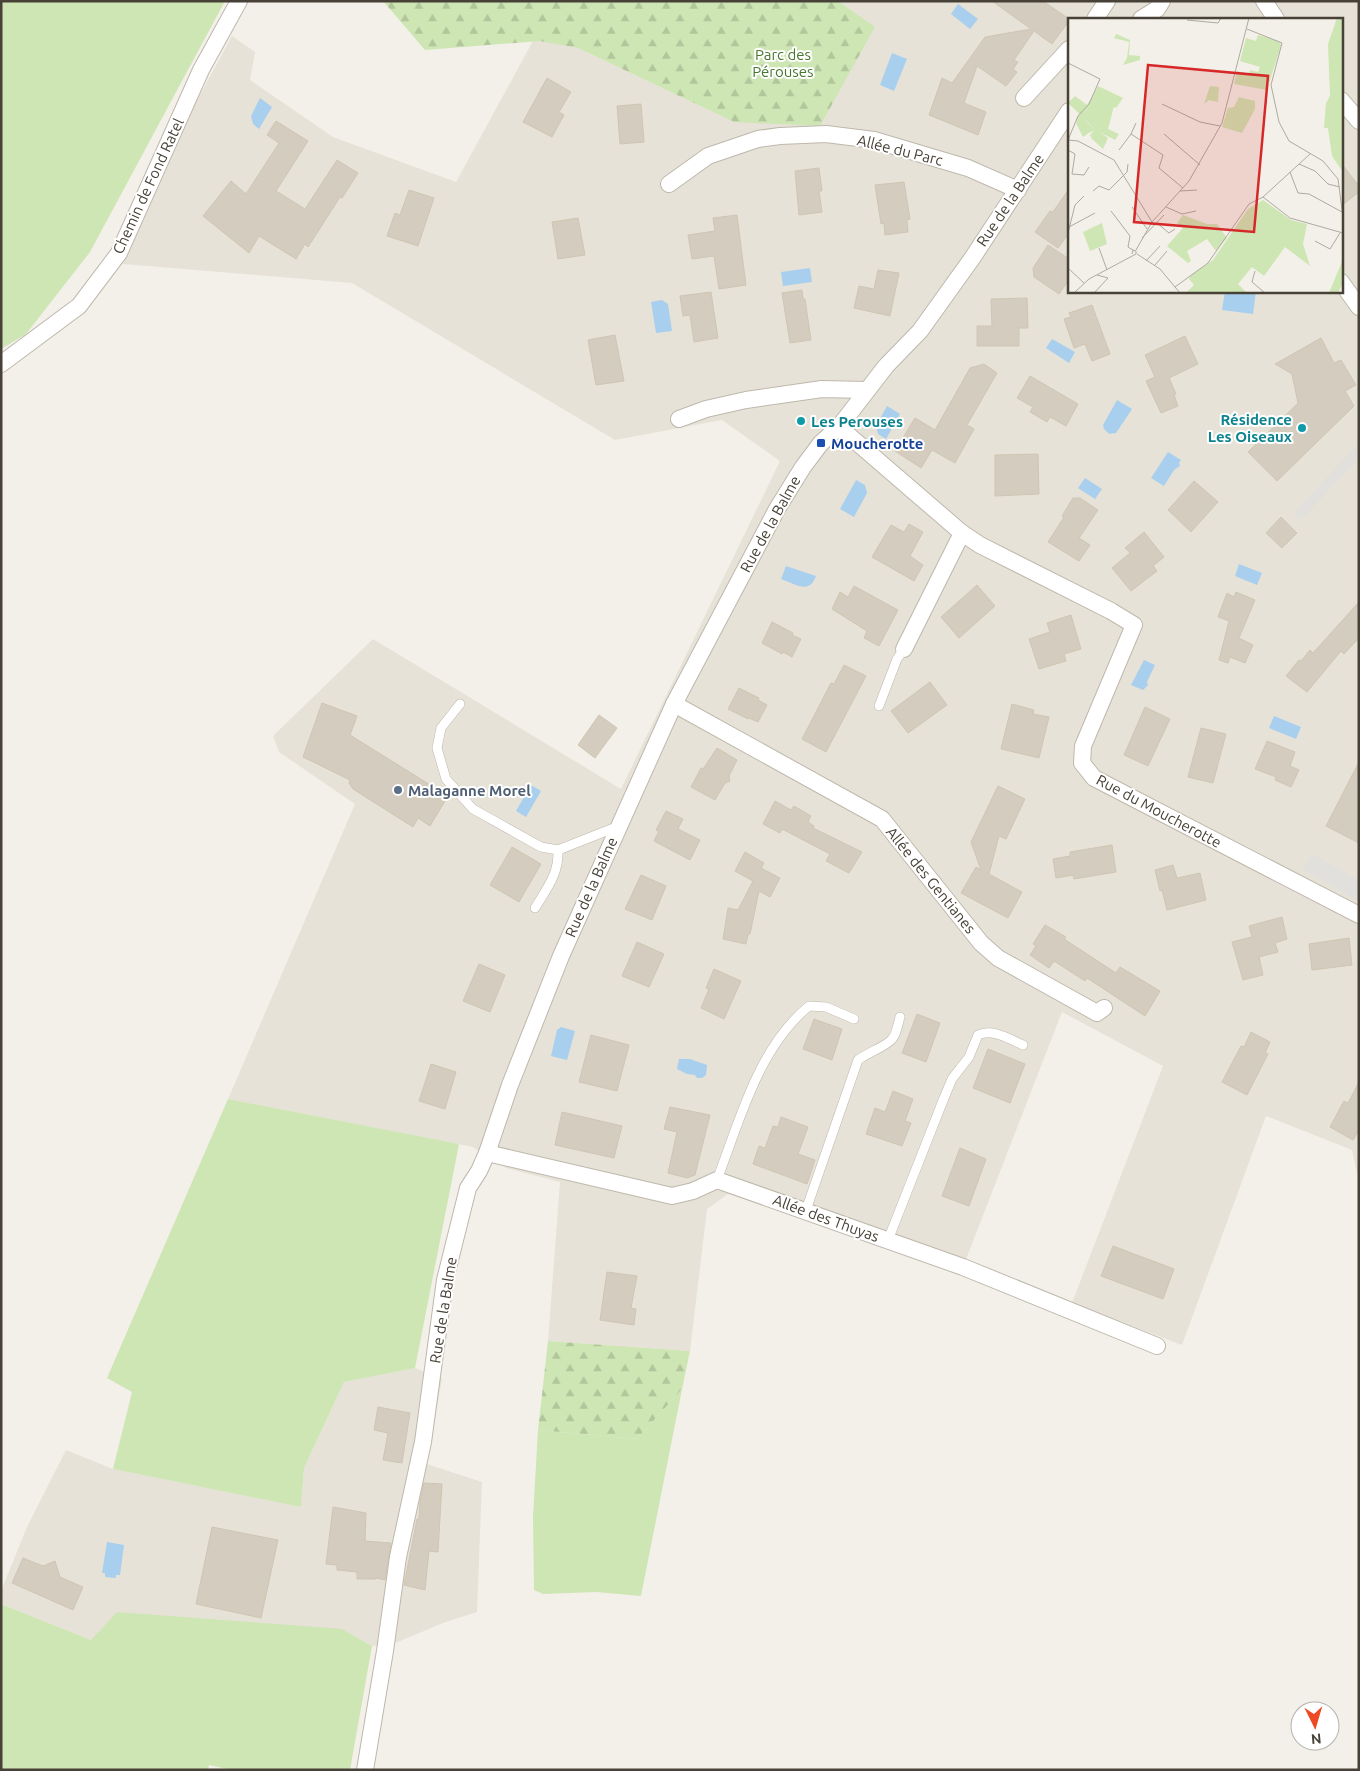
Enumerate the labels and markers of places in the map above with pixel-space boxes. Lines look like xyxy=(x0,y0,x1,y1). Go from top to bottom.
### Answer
place label: Résidence Les Oiseaux xyxy=(1208,411,1292,445)
place label: Les Perouses xyxy=(811,413,903,430)
marker: Les Perouses xyxy=(795,415,807,427)
marker: Résidence Les Oiseaux xyxy=(1296,422,1308,434)
place label: Moucherotte xyxy=(831,435,923,452)
marker: Moucherotte xyxy=(815,437,827,449)
place label: Malaganne Morel xyxy=(408,782,531,799)
marker: Malaganne Morel xyxy=(392,784,404,796)

